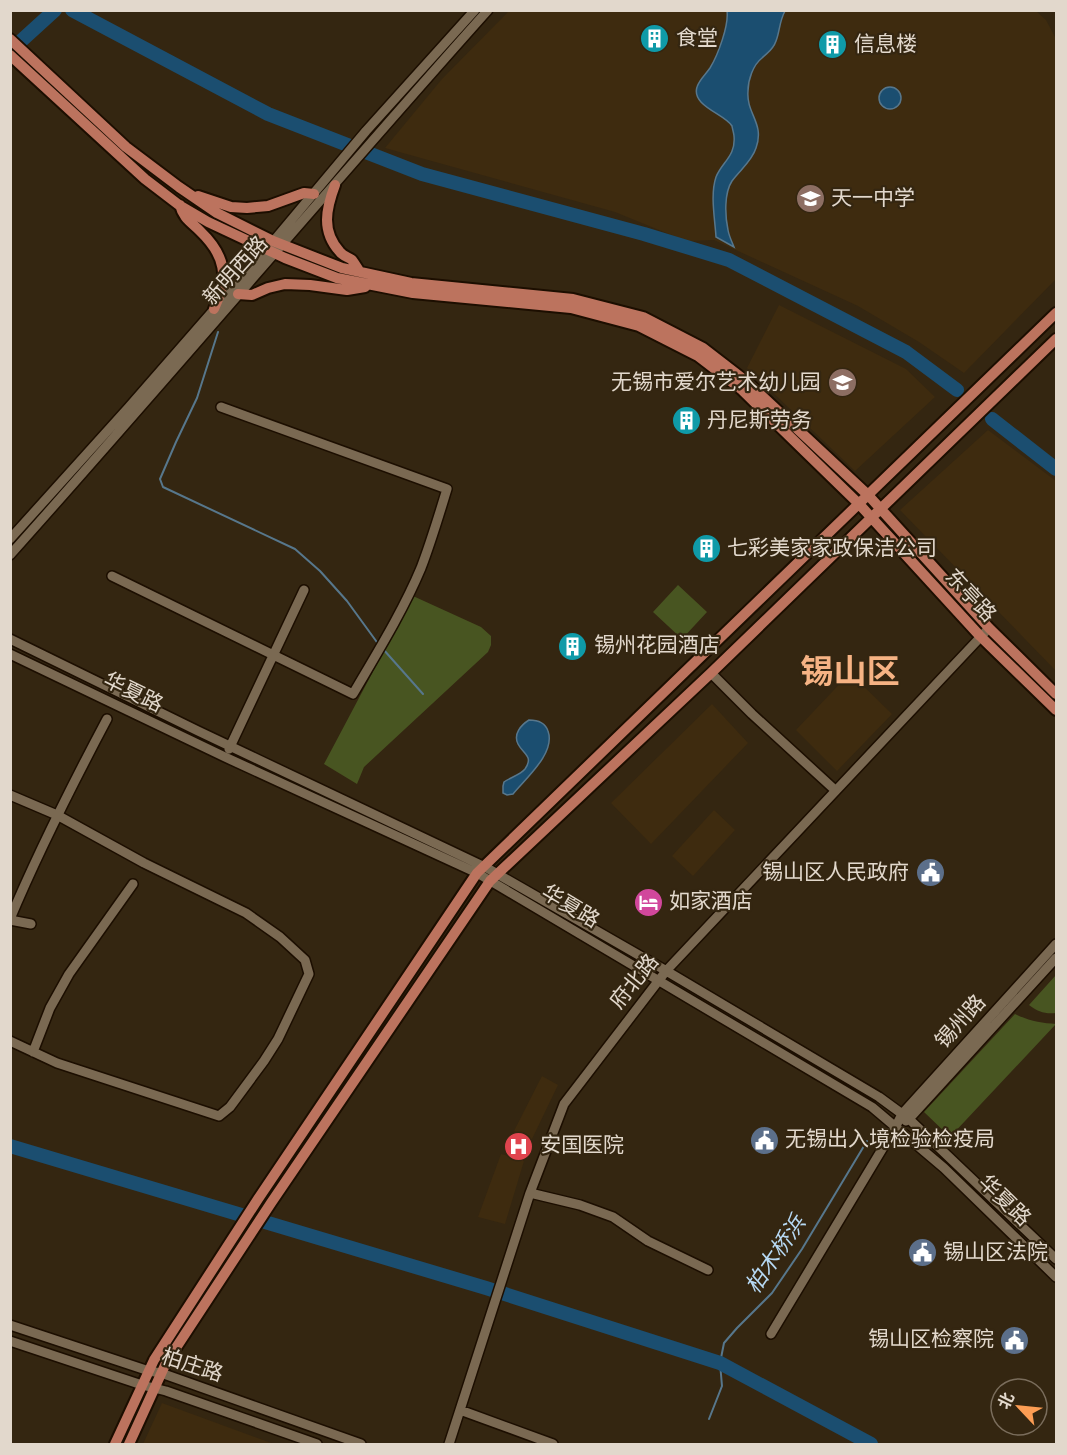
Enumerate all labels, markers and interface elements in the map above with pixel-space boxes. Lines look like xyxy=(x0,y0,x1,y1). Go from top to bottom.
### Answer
building icon: 食堂 xyxy=(639,23,671,55)
place label: 食堂 xyxy=(676,23,718,55)
building icon: 信息楼 xyxy=(817,29,849,61)
place label: 信息楼 xyxy=(854,29,917,61)
school or university icon: 天一中学 xyxy=(794,183,826,215)
place label: 天一中学 xyxy=(831,183,915,215)
street label: 新明西路 xyxy=(196,229,276,313)
place label: 无锡市爱尔艺术幼儿园 xyxy=(611,367,821,399)
school or university icon: 无锡市爱尔艺术幼儿园 xyxy=(826,367,858,399)
building icon: 丹尼斯劳务 xyxy=(670,405,702,437)
place label: 丹尼斯劳务 xyxy=(707,405,812,437)
building icon: 七彩美家家政保洁公司 xyxy=(690,533,722,565)
place label: 七彩美家家政保洁公司 xyxy=(727,533,937,565)
street label: 东亭路 xyxy=(937,562,1003,630)
building icon: 锡州花园酒店 xyxy=(557,630,589,662)
place label: 锡州花园酒店 xyxy=(594,630,720,662)
district label: 锡山区 xyxy=(801,648,900,698)
street label: 华夏路 xyxy=(98,665,168,721)
place label: 锡山区人民政府 xyxy=(762,857,909,889)
public building icon: 锡山区人民政府 xyxy=(914,857,946,889)
street label: 华夏路 xyxy=(535,877,605,937)
hotel icon: 如家酒店 xyxy=(632,886,664,918)
place label: 如家酒店 xyxy=(669,886,753,918)
street label: 府北路 xyxy=(603,947,667,1017)
street label: 锡州路 xyxy=(928,988,994,1056)
public building icon: 无锡出入境检验检疫局 xyxy=(748,1124,780,1156)
place label: 无锡出入境检验检疫局 xyxy=(785,1124,995,1156)
hospital icon: 安国医院 xyxy=(503,1130,535,1162)
place label: 安国医院 xyxy=(540,1130,624,1162)
street label: 华夏路 xyxy=(970,1168,1038,1234)
water label: 柏木桥浜 xyxy=(738,1208,815,1301)
public building icon: 锡山区法院 xyxy=(906,1237,938,1269)
place label: 锡山区法院 xyxy=(943,1237,1048,1269)
place label: 锡山区检察院 xyxy=(868,1324,994,1356)
public building icon: 锡山区检察院 xyxy=(999,1324,1031,1356)
street label: 柏庄路 xyxy=(157,1341,227,1391)
north arrow xyxy=(989,1377,1049,1437)
text: 北 xyxy=(992,1388,1021,1413)

